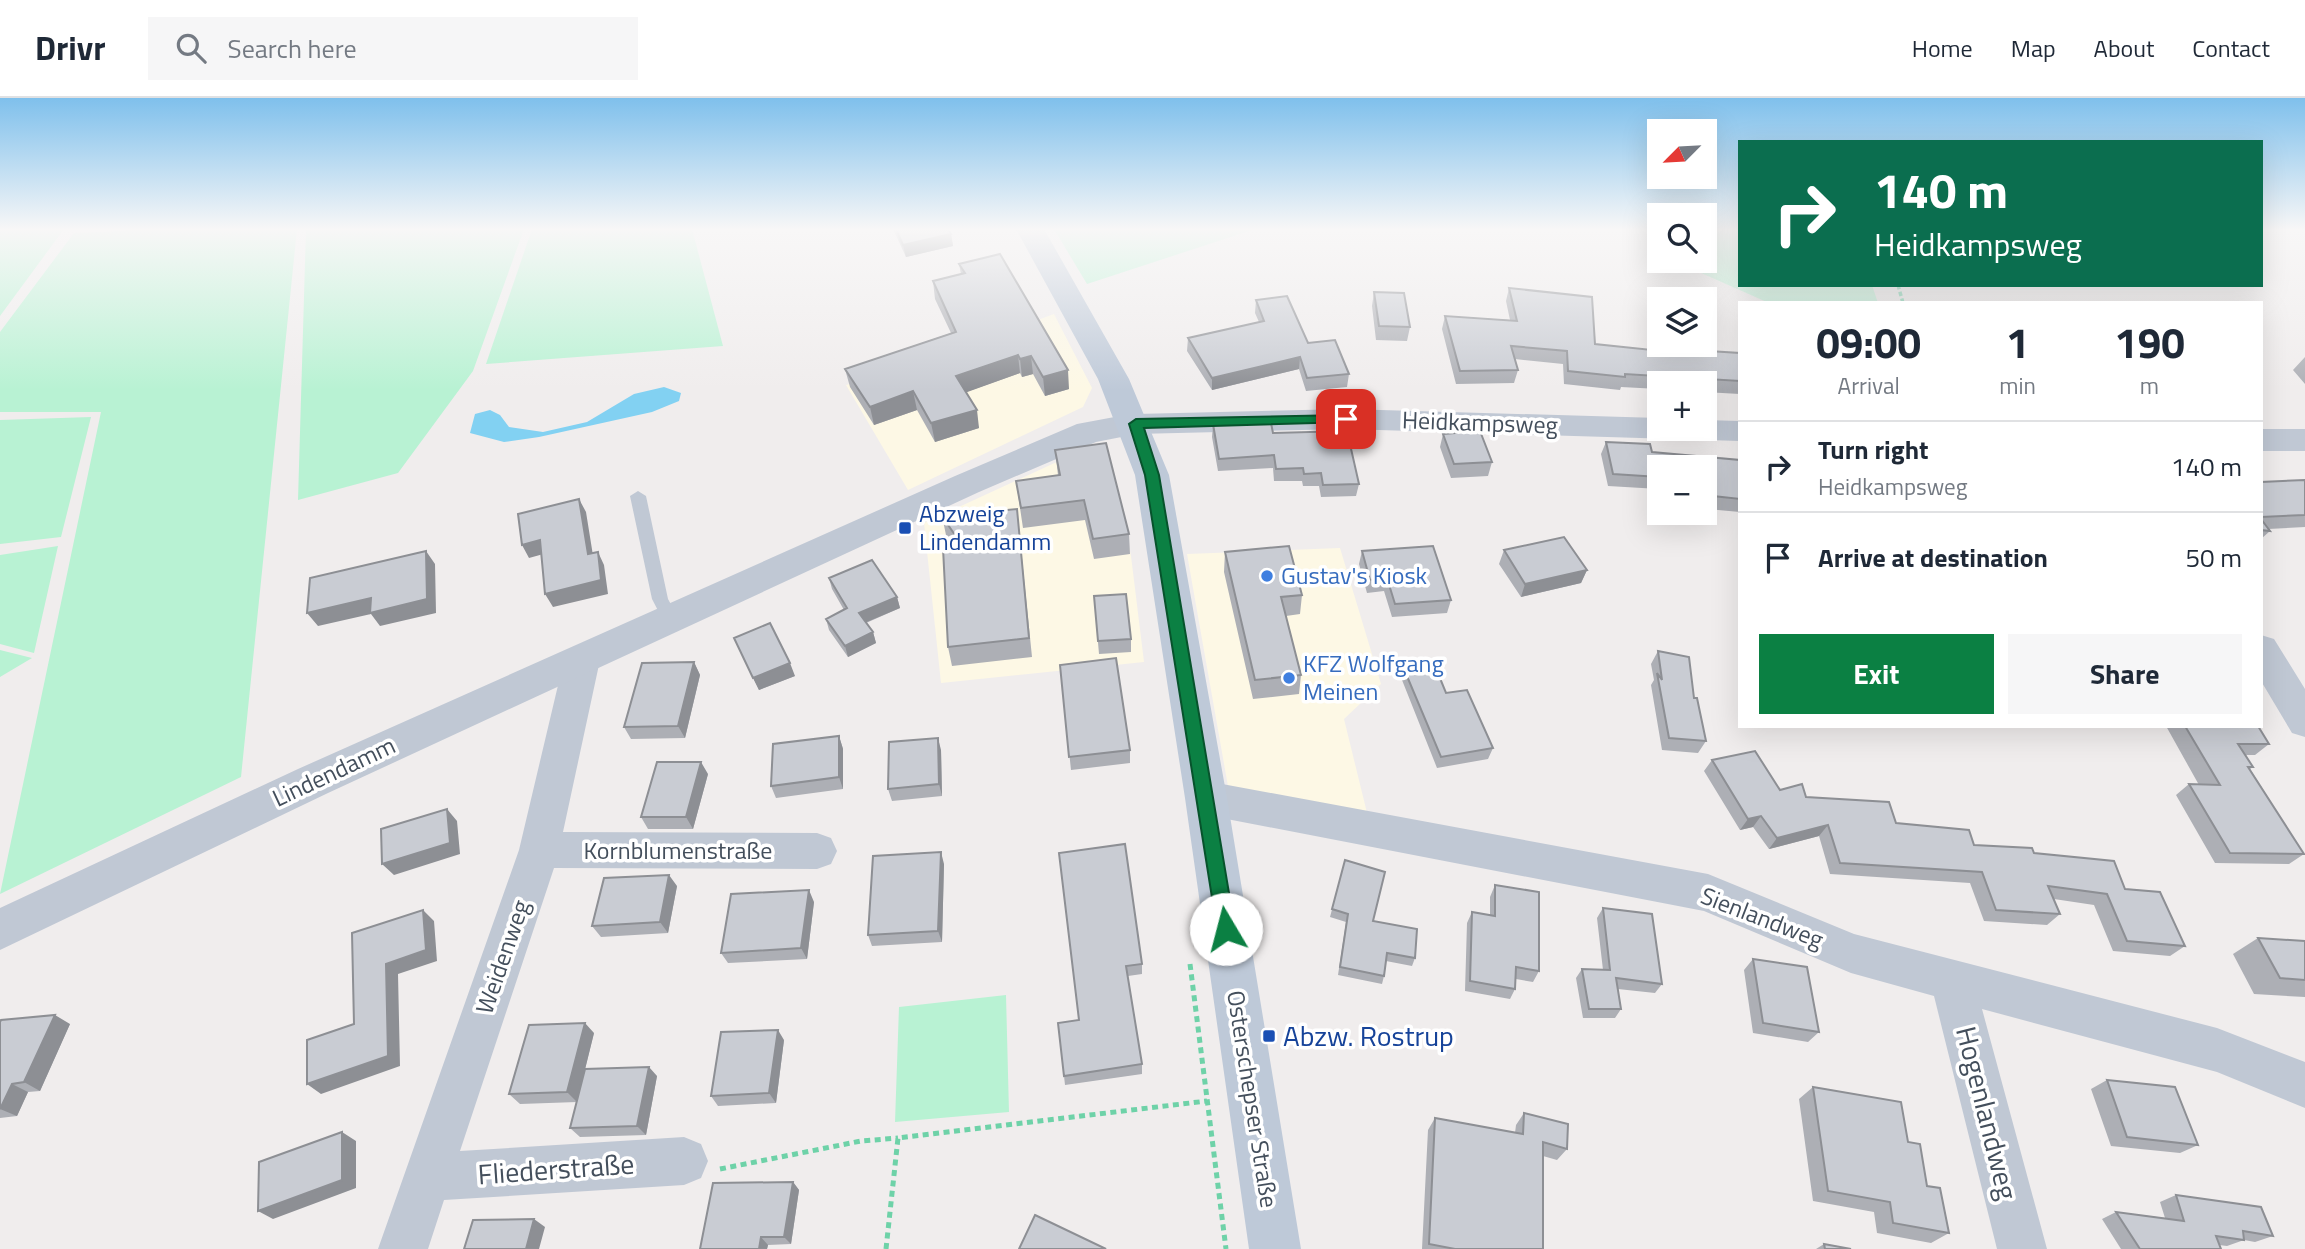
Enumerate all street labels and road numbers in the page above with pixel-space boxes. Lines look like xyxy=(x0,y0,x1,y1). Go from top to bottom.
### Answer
street label: Heidkampsweg xyxy=(1401,401,1559,443)
street label: Lindendamm xyxy=(266,727,401,815)
street label: Kornblumenstraße xyxy=(584,832,772,868)
street label: Sienlandweg xyxy=(1696,877,1829,957)
street label: Weidenweg xyxy=(466,895,538,1018)
street label: Osterschepser Straße xyxy=(1218,988,1288,1210)
street label: Hogenlandweg xyxy=(1945,1022,2030,1204)
street label: Fliederstraße xyxy=(476,1142,636,1195)

